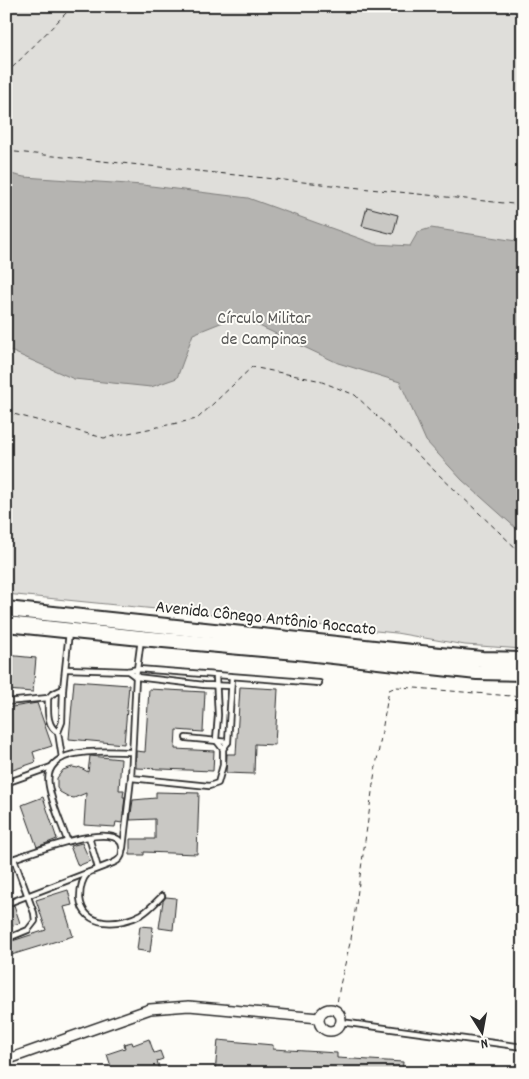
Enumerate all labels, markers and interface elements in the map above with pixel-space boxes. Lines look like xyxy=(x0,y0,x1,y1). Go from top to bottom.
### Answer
park label: Círculo Militar de Campinas xyxy=(217,307,311,353)
street label: Avenida Cônego Antônio Roccato xyxy=(154,595,377,644)
north arrow xyxy=(456,1006,506,1056)
text: N xyxy=(479,1032,489,1053)

